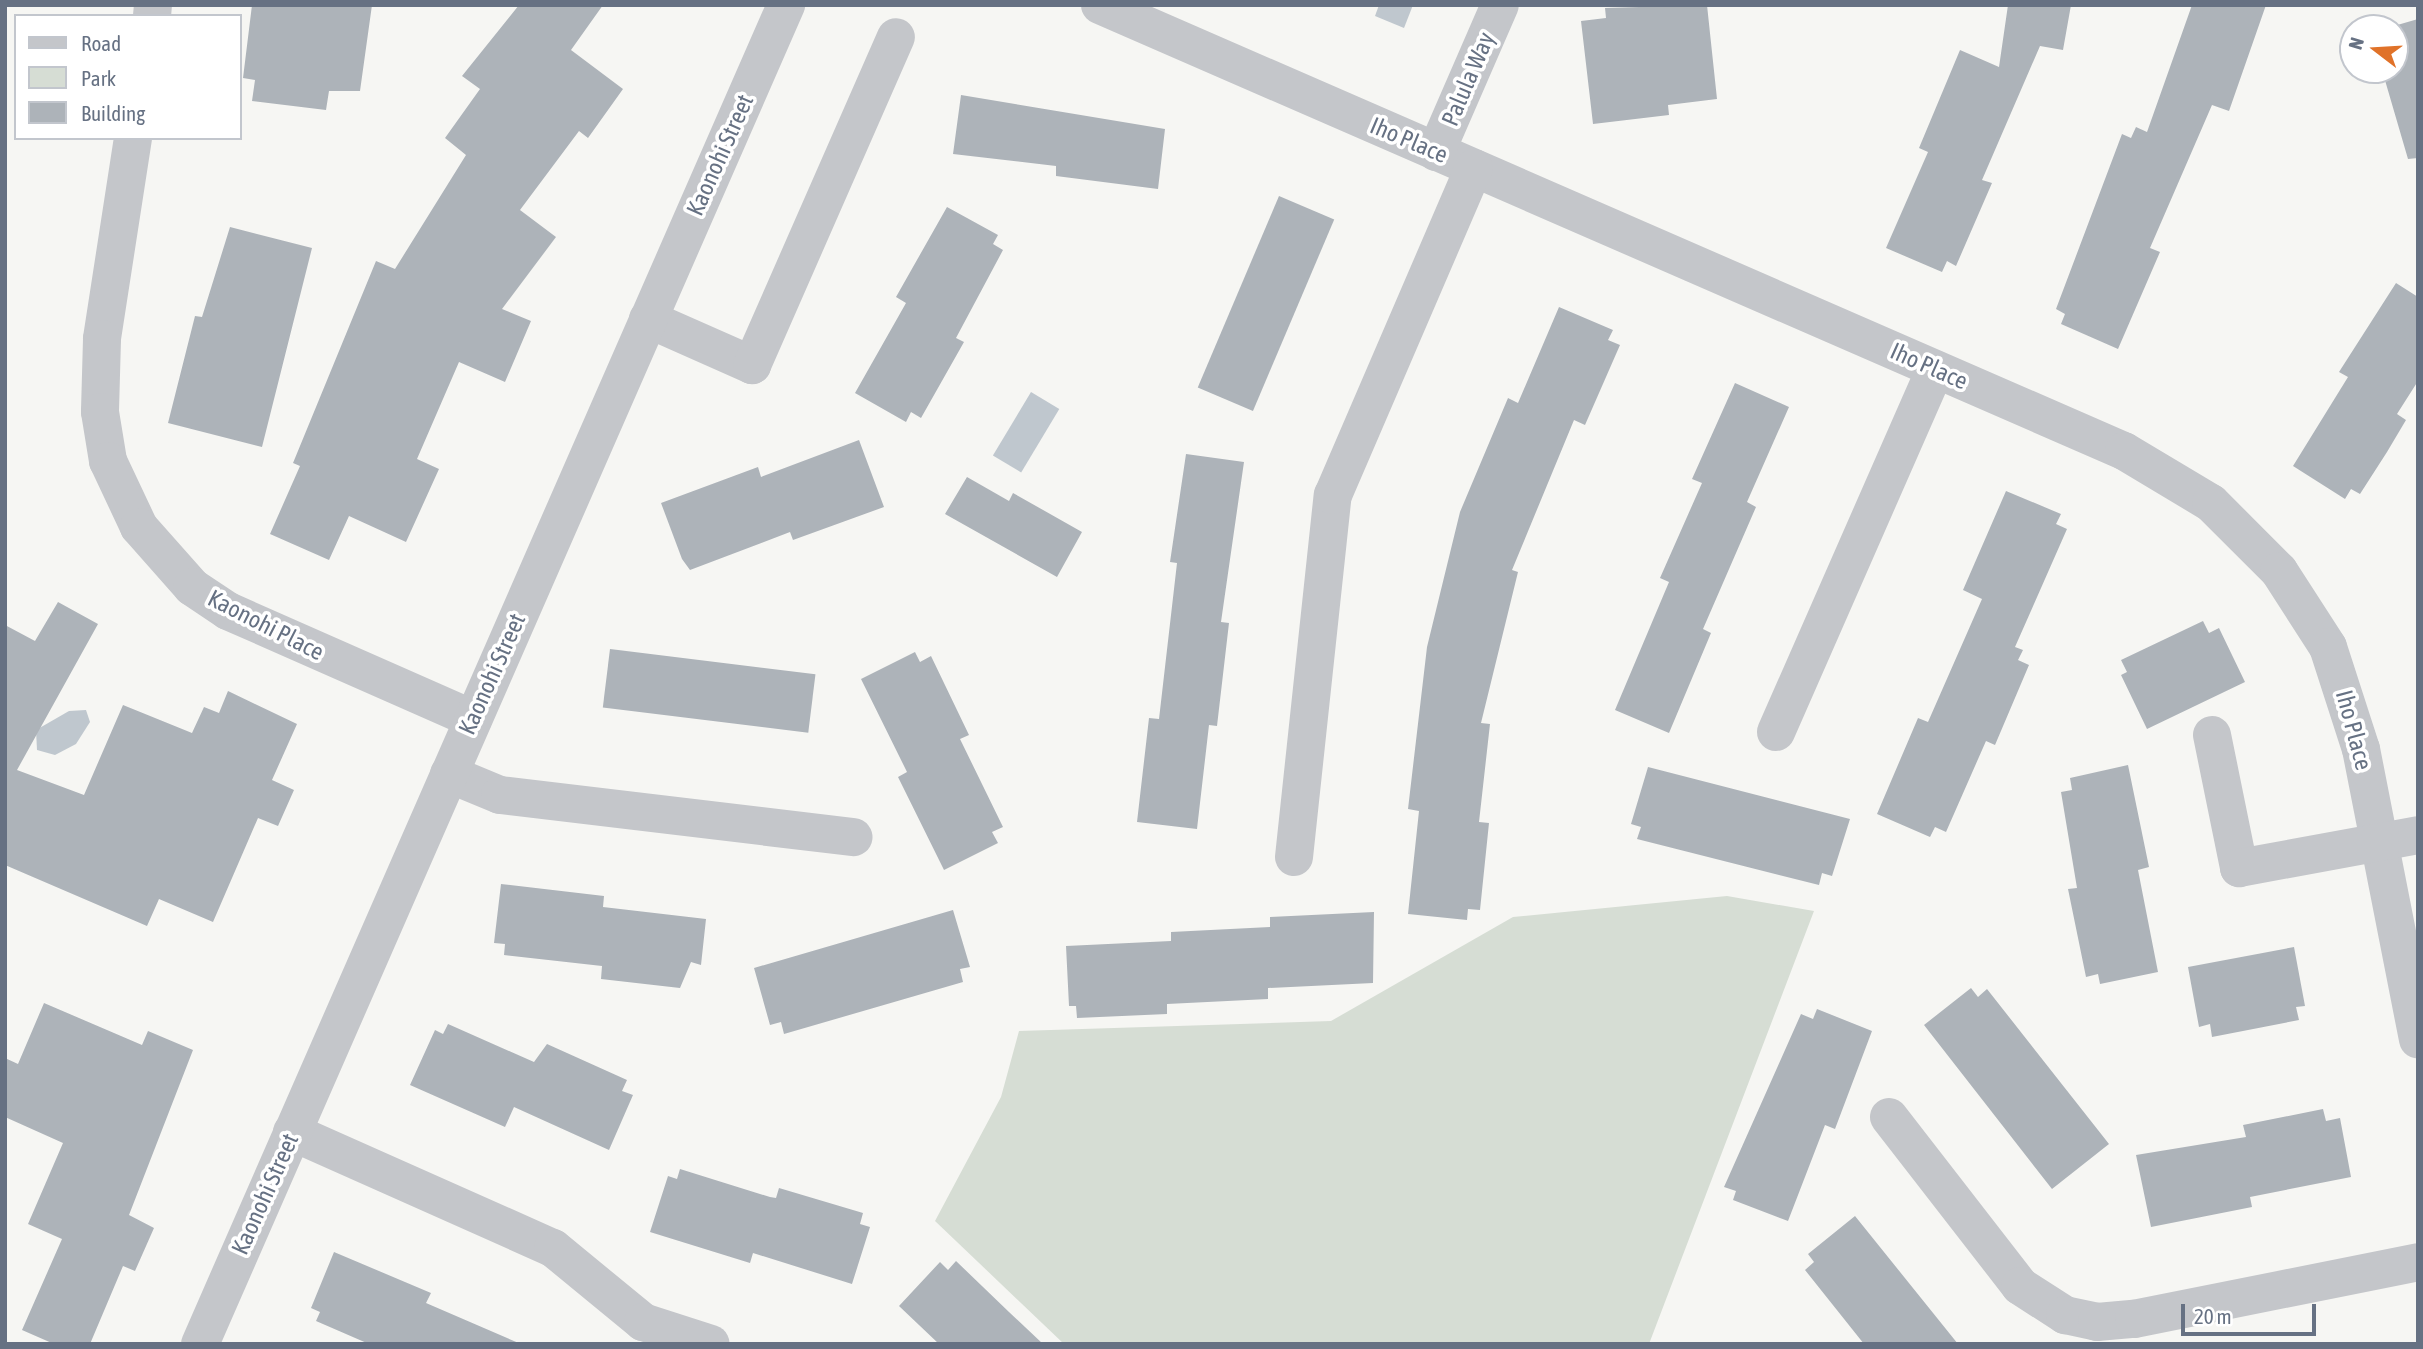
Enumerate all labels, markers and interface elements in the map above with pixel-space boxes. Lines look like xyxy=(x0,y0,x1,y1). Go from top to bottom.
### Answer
legend xyxy=(14,14,242,140)
north arrow xyxy=(2339,14,2409,84)
street label: Palula Way xyxy=(1435,28,1501,130)
text: Road xyxy=(81,31,121,55)
text: N xyxy=(2344,35,2368,52)
text: Park xyxy=(81,66,116,90)
street label: Kaonohi Street xyxy=(680,90,760,220)
text: Building xyxy=(81,101,145,125)
street label: Iho Place xyxy=(1366,111,1452,169)
street label: Iho Place xyxy=(1886,336,1972,396)
street label: Kaonohi Place xyxy=(203,584,329,666)
street label: Kaonohi Street xyxy=(452,609,532,739)
street label: Iho Place xyxy=(2330,687,2378,773)
street label: Kaonohi Street xyxy=(225,1129,305,1259)
scale bar xyxy=(2185,1290,2320,1334)
text: 20 m xyxy=(2194,1304,2232,1328)

